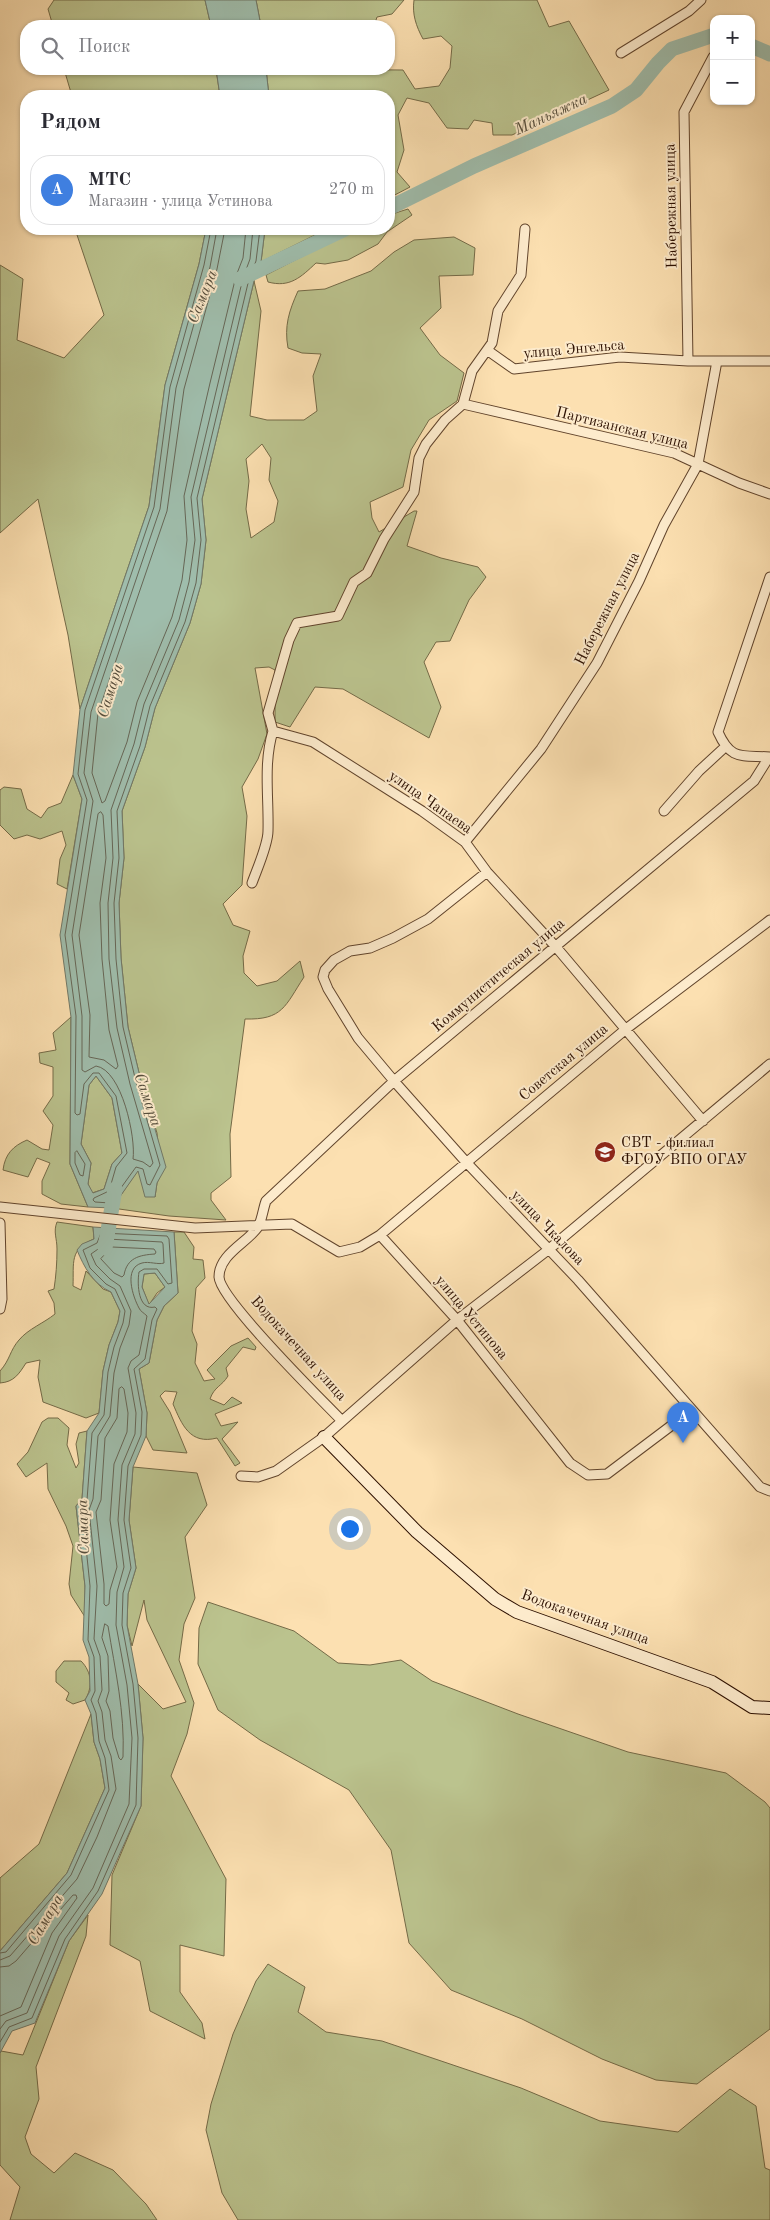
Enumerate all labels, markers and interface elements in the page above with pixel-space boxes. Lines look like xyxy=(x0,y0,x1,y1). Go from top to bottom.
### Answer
map controls xyxy=(710,15,755,105)
button: + xyxy=(710,15,755,60)
search box xyxy=(20,20,395,75)
icon: search xyxy=(38,34,66,62)
text: Поиск xyxy=(78,38,130,57)
button: − xyxy=(710,60,755,105)
water label: Маньяжка xyxy=(511,91,590,139)
text: Рядом xyxy=(40,112,101,133)
street label: Набережная улица xyxy=(663,143,681,269)
text: МТС xyxy=(88,171,131,190)
text: A xyxy=(51,182,63,198)
text: 270 m xyxy=(329,182,374,198)
text: Магазин · улица Устинова xyxy=(88,194,273,210)
water label: Самара xyxy=(185,268,221,326)
street label: улица Энгельса xyxy=(523,338,626,362)
street label: Партизанская улица xyxy=(554,405,690,453)
street label: Набережная улица xyxy=(573,549,643,668)
water label: Самара xyxy=(95,662,127,720)
street label: улица Чапаева xyxy=(386,769,475,838)
street label: Коммунистическая улица xyxy=(430,916,569,1036)
street label: Советская улица xyxy=(517,1021,612,1104)
water label: Самара xyxy=(130,1071,164,1129)
place label: СВТ - филиал ФГОУ ВПО ОГАУ xyxy=(621,1136,748,1168)
school or university icon: СВТ - филиал ФГОУ ВПО ОГАУ xyxy=(593,1140,617,1164)
street label: улица Чкалова xyxy=(508,1188,587,1269)
street label: улица Устинова xyxy=(432,1273,511,1363)
street label: Водокачечная улица xyxy=(247,1294,349,1405)
pin: A xyxy=(667,1402,699,1443)
water label: Самара xyxy=(75,1498,93,1555)
your location xyxy=(337,1516,363,1542)
street label: Водокачечная улица xyxy=(519,1588,652,1648)
water label: Самара xyxy=(25,1891,67,1948)

